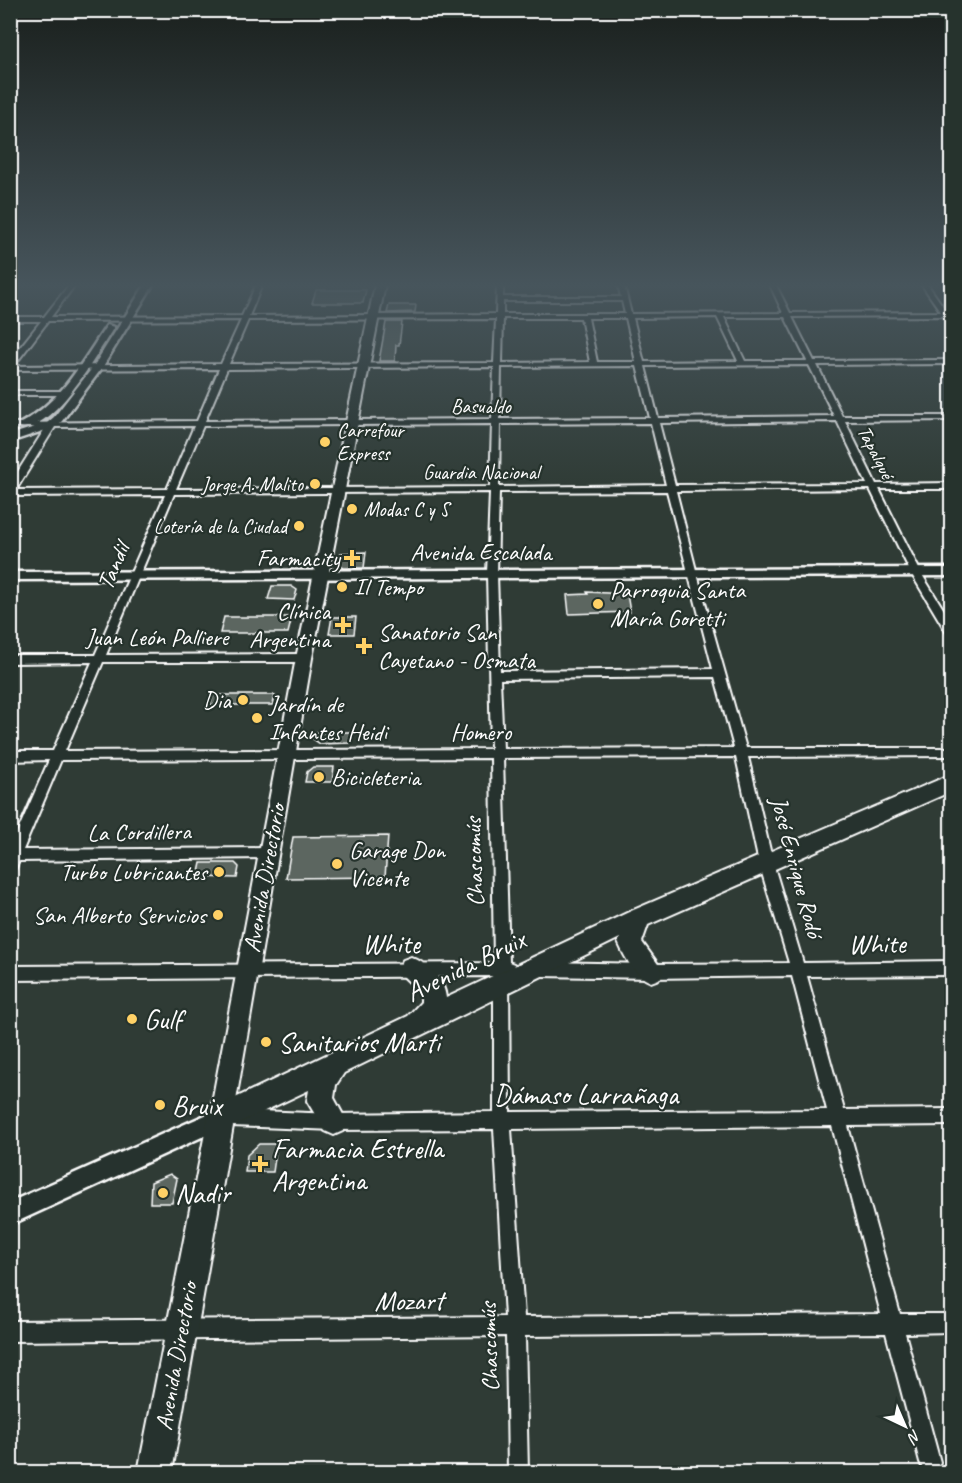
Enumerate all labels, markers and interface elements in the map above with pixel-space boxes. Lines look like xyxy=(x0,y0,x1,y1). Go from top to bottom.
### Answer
street label: Basualdo xyxy=(451,394,512,419)
place label: Carrefour Express xyxy=(337,418,405,466)
street label: Tapalqué xyxy=(852,421,901,486)
marker: Carrefour Express xyxy=(318,435,332,449)
street label: Guardia Nacional xyxy=(423,460,543,485)
place label: Jorge A. Malito xyxy=(201,472,304,497)
marker: Jorge A. Malito xyxy=(308,477,322,491)
place label: Modas C y S xyxy=(364,497,452,522)
marker: Modas C y S xyxy=(345,502,359,516)
place label: Lotería de la Ciudad xyxy=(154,514,290,539)
marker: Lotería de la Ciudad xyxy=(292,519,306,533)
street label: Tandil xyxy=(90,534,138,594)
street label: Avenida Escalada xyxy=(411,537,554,567)
place label: Farmacity xyxy=(257,543,342,573)
marker: Farmacity xyxy=(345,551,359,565)
place label: Il Tempo xyxy=(354,572,425,602)
place label: Parroquia Santa María Goretti xyxy=(610,575,747,633)
marker: Il Tempo xyxy=(335,580,349,594)
place label: Clínica Argentina xyxy=(249,596,332,654)
marker: Parroquia Santa María Goretti xyxy=(591,597,605,611)
marker: Clínica Argentina xyxy=(334,616,352,634)
place label: Sanatorio San Cayetano - Osmata xyxy=(378,617,536,675)
street label: Juan León Palliere xyxy=(85,622,230,652)
marker: Sanatorio San Cayetano - Osmata xyxy=(355,637,373,655)
place label: Dia xyxy=(203,685,232,715)
place label: Jardín de Infantes Heidi xyxy=(268,689,389,747)
marker: Dia xyxy=(236,693,250,707)
marker: Jardín de Infantes Heidi xyxy=(250,711,264,725)
street label: Homero xyxy=(451,717,513,747)
place label: Bicicleteria xyxy=(331,762,422,792)
marker: Bicicleteria xyxy=(312,770,326,784)
street label: José Enrique Rodó xyxy=(764,792,831,944)
street label: Avenida Directorio xyxy=(236,799,292,954)
street label: Chascomús xyxy=(457,814,491,907)
street label: La Cordillera xyxy=(87,816,192,848)
place label: Garage Don Vicente xyxy=(349,835,446,893)
place label: Turbo Lubricantes xyxy=(60,857,209,887)
marker: Garage Don Vicente xyxy=(330,857,344,871)
marker: Turbo Lubricantes xyxy=(212,865,226,879)
place label: San Alberto Servicios xyxy=(33,900,208,930)
marker: San Alberto Servicios xyxy=(211,908,225,922)
street label: Avenida Bruix xyxy=(399,920,533,1010)
street label: White xyxy=(848,925,908,961)
street label: White xyxy=(362,926,422,961)
place label: Gulf xyxy=(144,1002,187,1037)
marker: Gulf xyxy=(125,1012,139,1026)
place label: Sanitarios Marti xyxy=(278,1025,444,1060)
marker: Sanitarios Marti xyxy=(259,1035,273,1049)
street label: Dámaso Larrañaga xyxy=(494,1077,680,1112)
place label: Bruix xyxy=(172,1088,224,1123)
marker: Bruix xyxy=(153,1098,167,1112)
place label: Farmacia Estrella Argentina xyxy=(272,1131,446,1198)
marker: Farmacia Estrella Argentina xyxy=(253,1157,267,1171)
place label: Nadir xyxy=(175,1176,232,1211)
marker: Nadir xyxy=(156,1186,170,1200)
street label: Avenida Directorio xyxy=(148,1277,204,1432)
street label: Mozart xyxy=(374,1282,448,1319)
street label: Chascomús xyxy=(472,1299,506,1392)
north arrow xyxy=(875,1396,935,1456)
text: N xyxy=(902,1425,925,1449)

